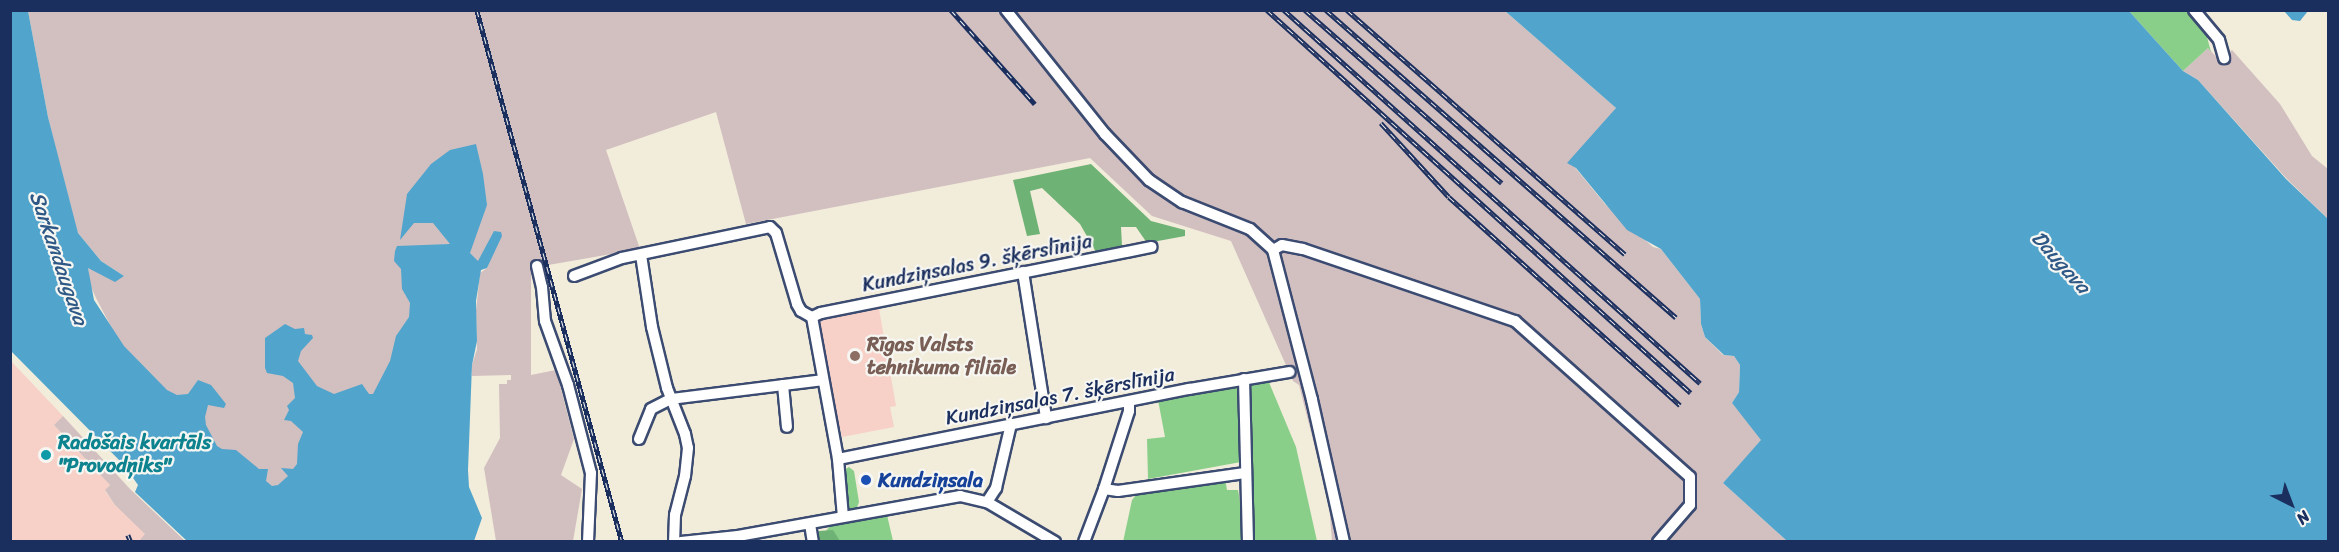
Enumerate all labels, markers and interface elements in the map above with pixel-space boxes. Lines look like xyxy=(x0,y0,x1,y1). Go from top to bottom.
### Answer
water label: Sarkandaugava xyxy=(24,188,94,328)
water label: Daugava xyxy=(2026,225,2096,299)
street label: Kundziņsalas 9. šķērslīnija xyxy=(860,229,1094,297)
place label: Rīgas Valsts tehnikuma filiāle xyxy=(867,332,1017,379)
marker: Rīgas Valsts tehnikuma filiāle xyxy=(848,349,862,363)
street label: Kundziņsalas 7. šķērslīnija xyxy=(944,362,1176,430)
place label: Radošais kvartāls "Provodņiks" xyxy=(58,431,211,478)
marker: Radošais kvartāls "Provodņiks" xyxy=(39,448,53,462)
place label: Kundziņsala xyxy=(878,468,983,492)
marker: Kundziņsala xyxy=(859,473,873,487)
north arrow xyxy=(2261,474,2321,534)
text: N xyxy=(2290,503,2317,532)

